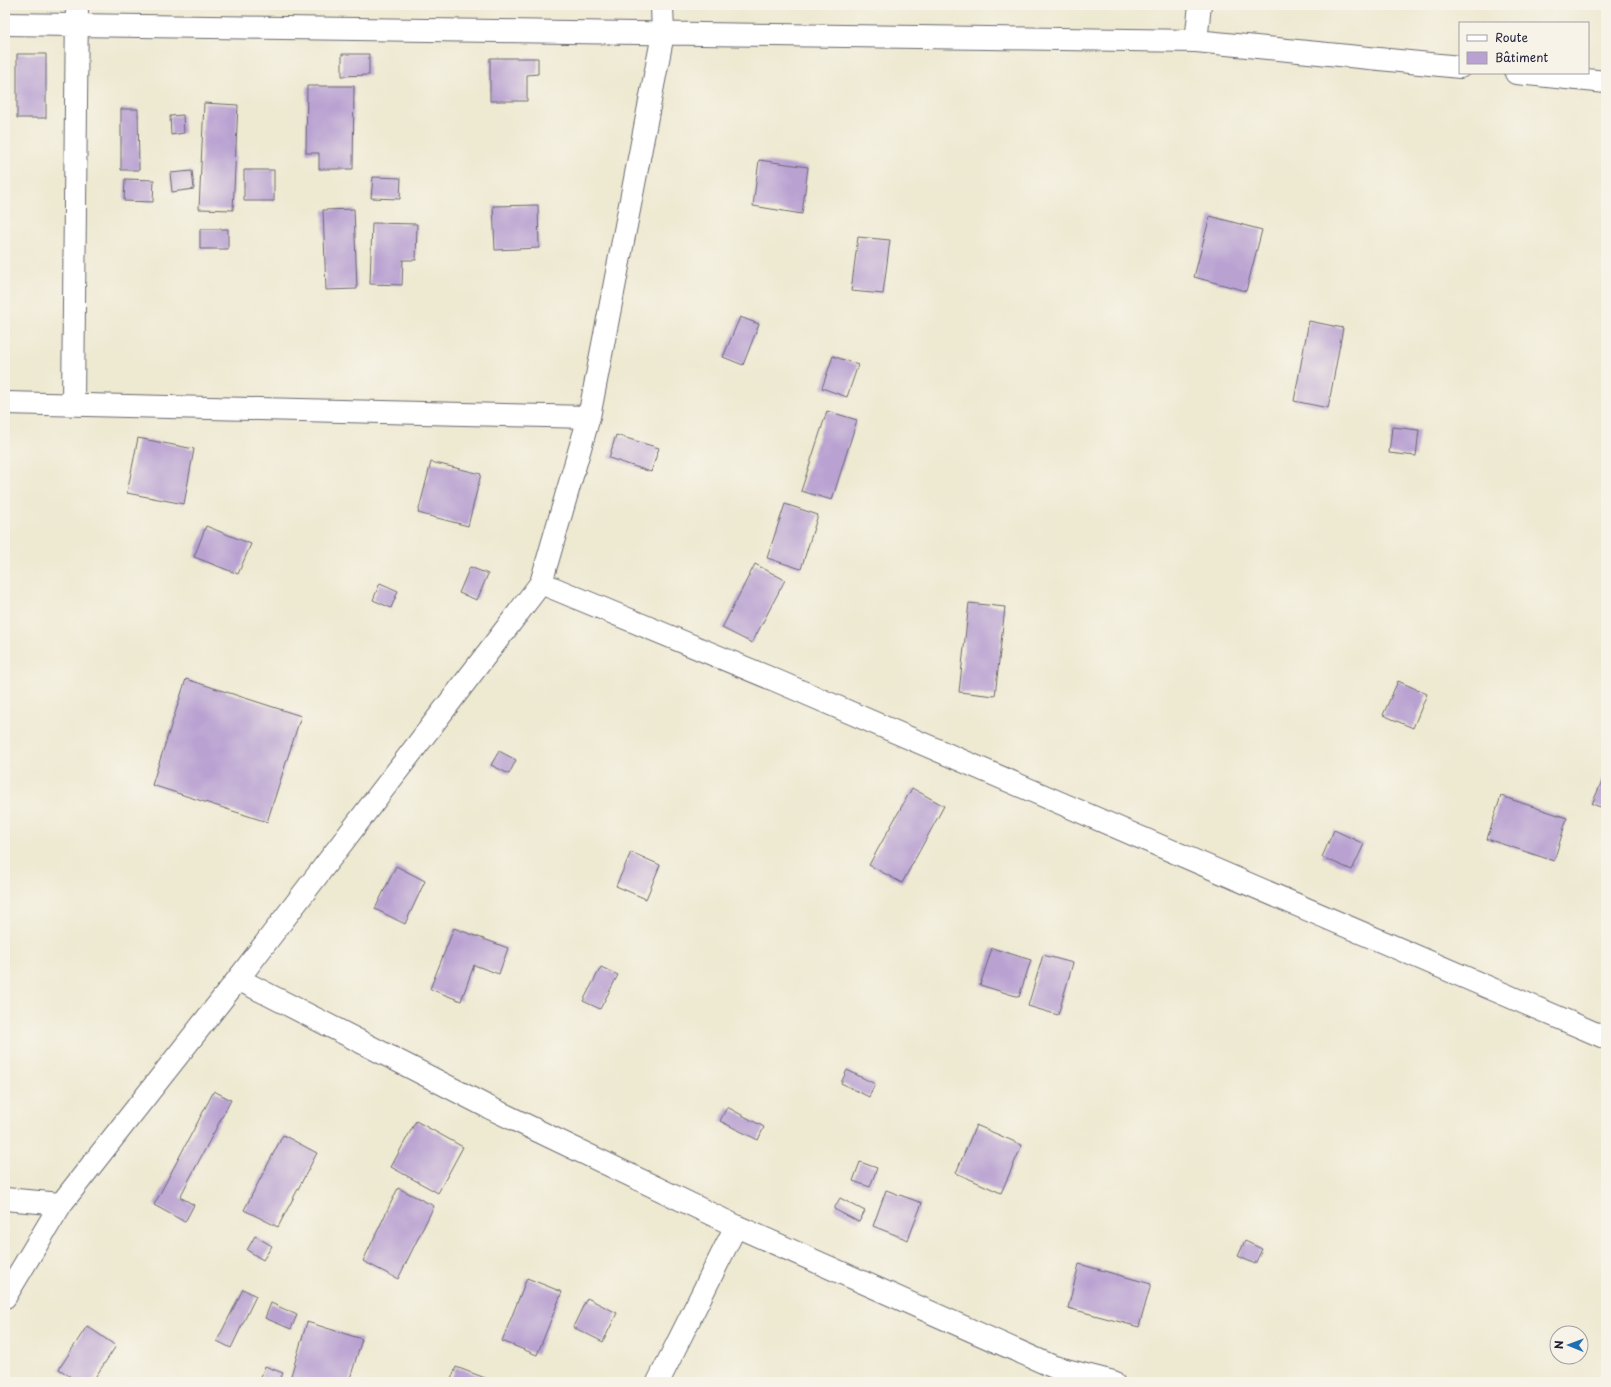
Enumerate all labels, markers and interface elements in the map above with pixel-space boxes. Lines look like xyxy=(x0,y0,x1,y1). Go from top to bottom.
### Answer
legend xyxy=(1459,22,1589,74)
text: Route xyxy=(1495,28,1528,46)
text: Bâtiment xyxy=(1495,48,1548,66)
north arrow xyxy=(1549,1325,1589,1365)
text: N xyxy=(1550,1340,1567,1349)

